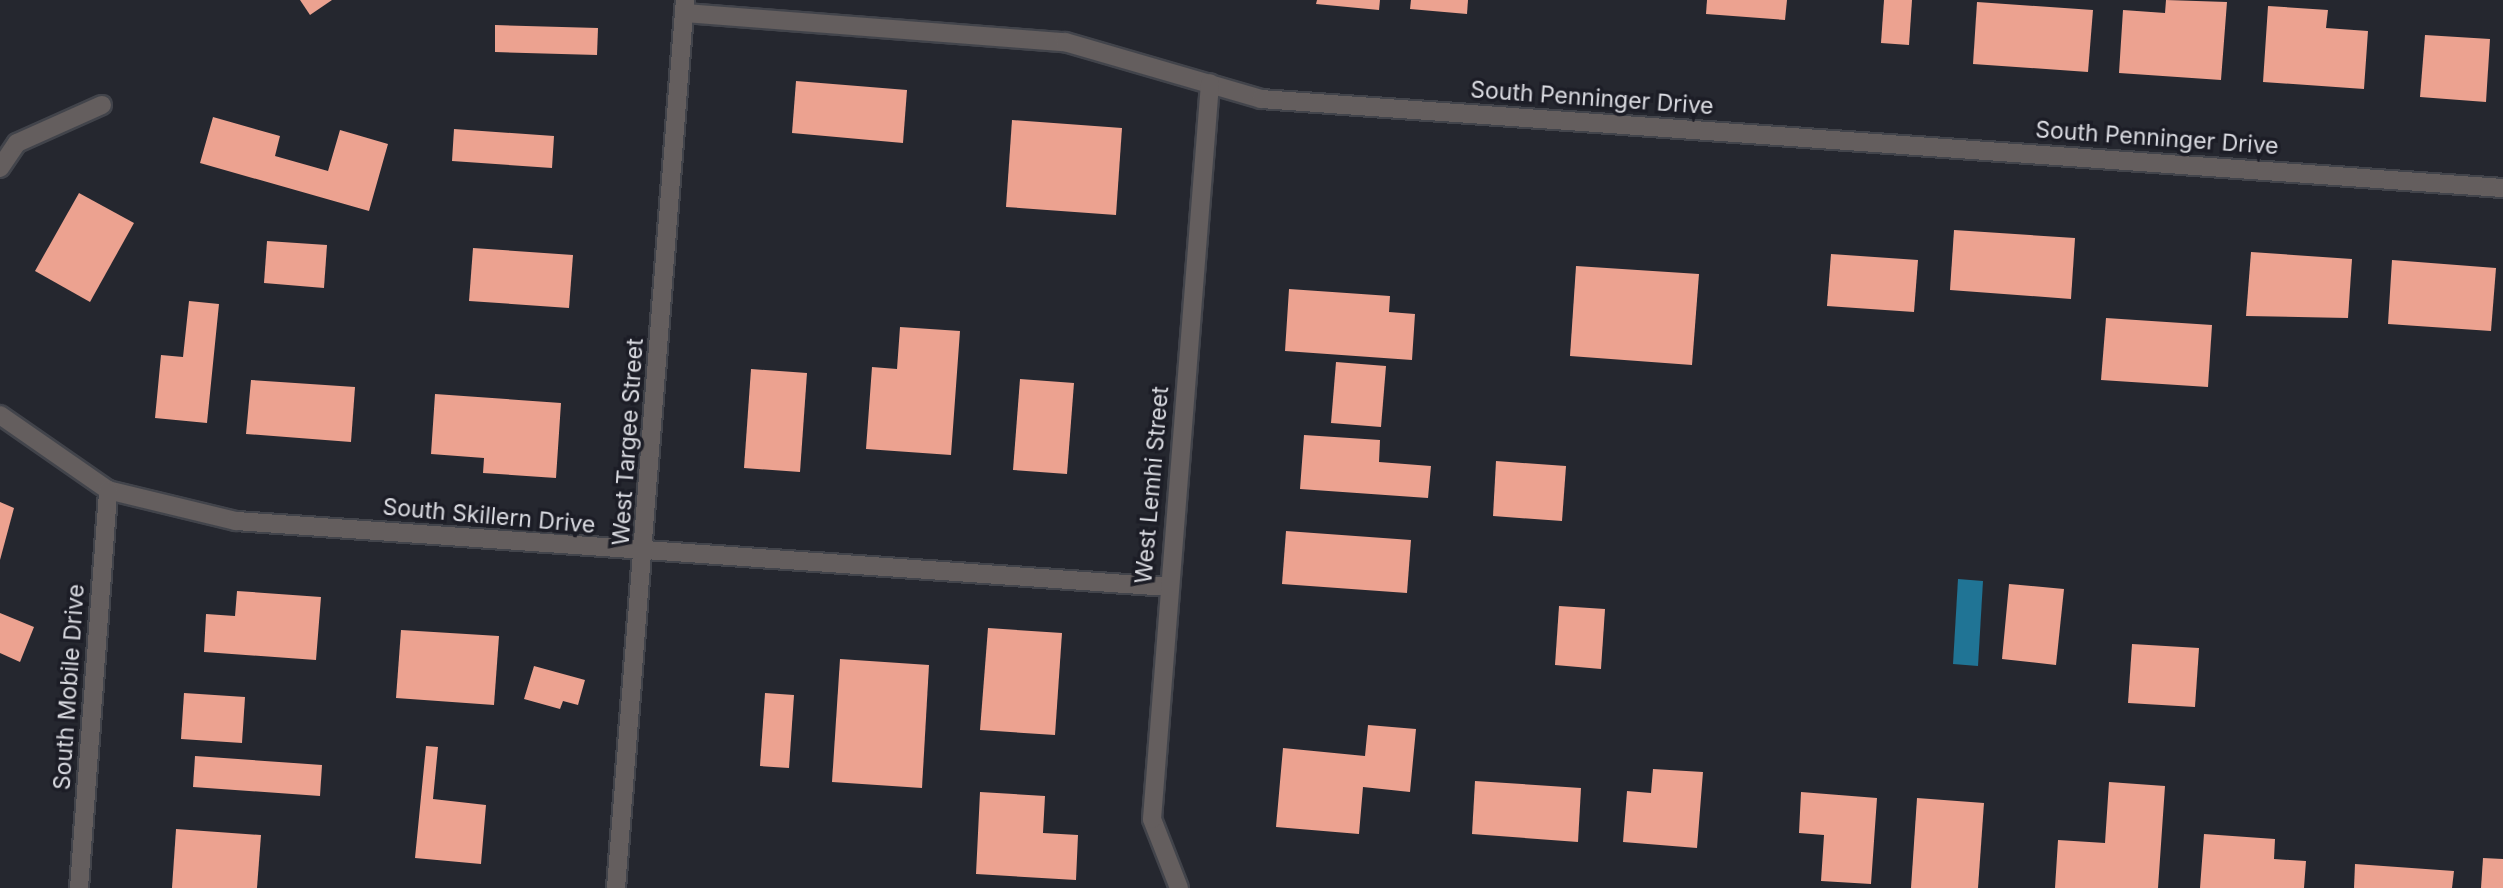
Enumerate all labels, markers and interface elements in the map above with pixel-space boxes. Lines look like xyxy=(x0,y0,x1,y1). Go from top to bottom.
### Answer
street label: South Penninger Drive xyxy=(1469,76,1715,120)
street label: South Penninger Drive xyxy=(2034,116,2280,160)
street label: West Targee Street xyxy=(607,337,649,547)
street label: West Lemhi Street xyxy=(1130,385,1174,585)
street label: South Skillern Drive xyxy=(382,493,596,539)
street label: South Mobile Drive xyxy=(48,583,90,791)

